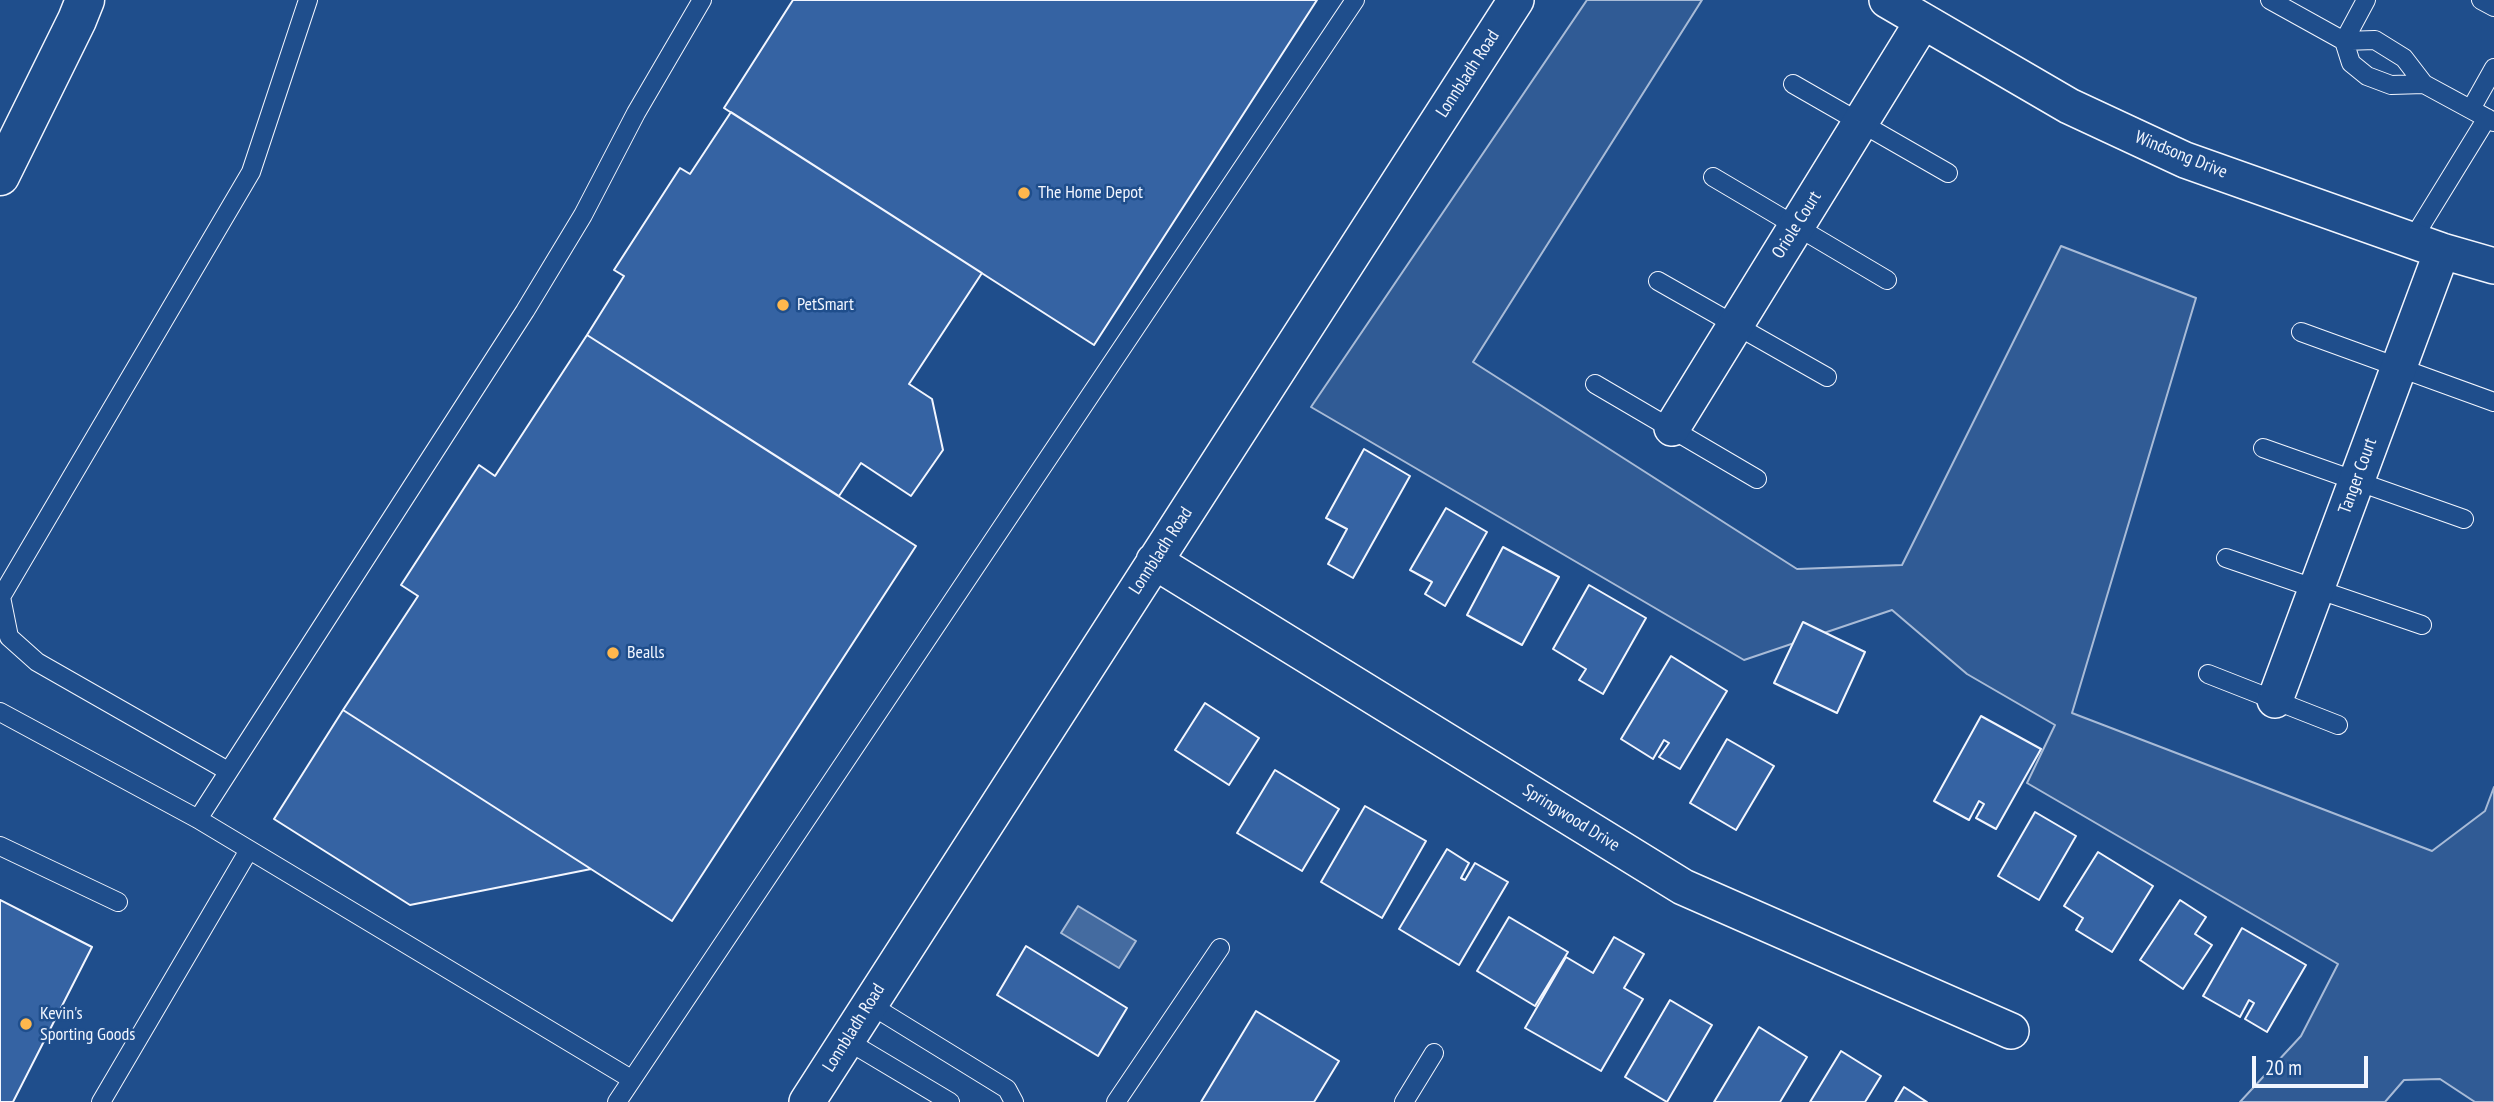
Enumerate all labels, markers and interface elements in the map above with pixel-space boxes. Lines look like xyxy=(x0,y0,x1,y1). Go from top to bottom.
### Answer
street label: Lonnbladh Road xyxy=(1432,26,1504,122)
street label: Windsong Drive xyxy=(2132,127,2230,183)
place label: The Home Depot xyxy=(1038,182,1143,204)
marker: The Home Depot xyxy=(1016,185,1032,201)
street label: Oriole Court xyxy=(1768,187,1826,263)
place label: PetSmart xyxy=(797,294,854,316)
marker: PetSmart xyxy=(775,297,791,313)
street label: Tanger Court xyxy=(2334,435,2382,517)
street label: Lonnbladh Road xyxy=(1125,503,1197,599)
place label: Bealls xyxy=(627,642,665,664)
marker: Bealls xyxy=(605,645,621,661)
street label: Springwood Drive xyxy=(1518,780,1624,856)
street label: Lonnbladh Road xyxy=(818,980,890,1076)
place label: Kevin's Sporting Goods xyxy=(40,1003,135,1046)
marker: Kevin's Sporting Goods xyxy=(18,1016,34,1032)
scale bar xyxy=(2256,1042,2372,1086)
text: 20 m xyxy=(2265,1054,2302,1081)

